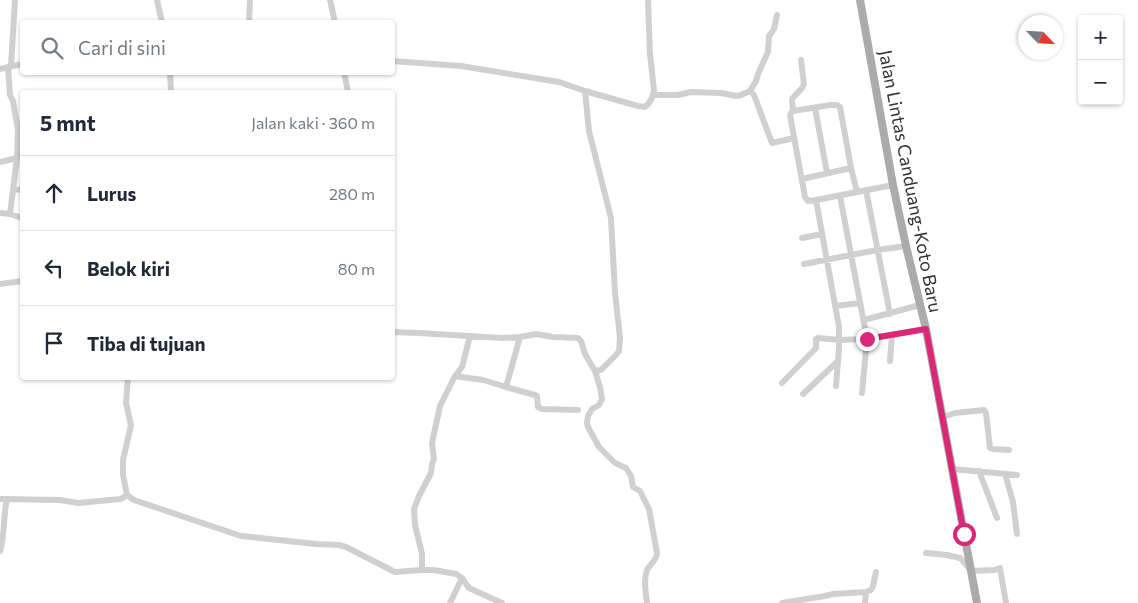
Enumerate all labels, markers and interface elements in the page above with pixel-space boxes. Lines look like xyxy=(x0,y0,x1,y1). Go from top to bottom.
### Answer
north arrow xyxy=(1018,15,1063,60)
map controls xyxy=(1078,15,1123,105)
button: + xyxy=(1078,15,1123,60)
search box xyxy=(20,20,395,75)
icon: search xyxy=(38,34,66,62)
text: Cari di sini xyxy=(78,36,166,59)
street label: Jalan Lintas Canduang-Koto Baru xyxy=(875,48,947,314)
button: − xyxy=(1078,60,1123,105)
text: 5 mnt xyxy=(40,110,96,135)
text: Jalan kaki · 360 m xyxy=(251,113,375,132)
icon: ahead xyxy=(40,179,68,207)
text: Lurus xyxy=(87,182,136,205)
text: 280 m xyxy=(329,184,375,203)
icon: left xyxy=(40,254,68,282)
text: Belok kiri xyxy=(87,257,170,280)
text: 80 m xyxy=(338,259,375,278)
route end xyxy=(856,328,879,351)
icon: arrive xyxy=(40,329,68,357)
text: Tiba di tujuan xyxy=(87,332,205,355)
route start xyxy=(953,523,976,546)

